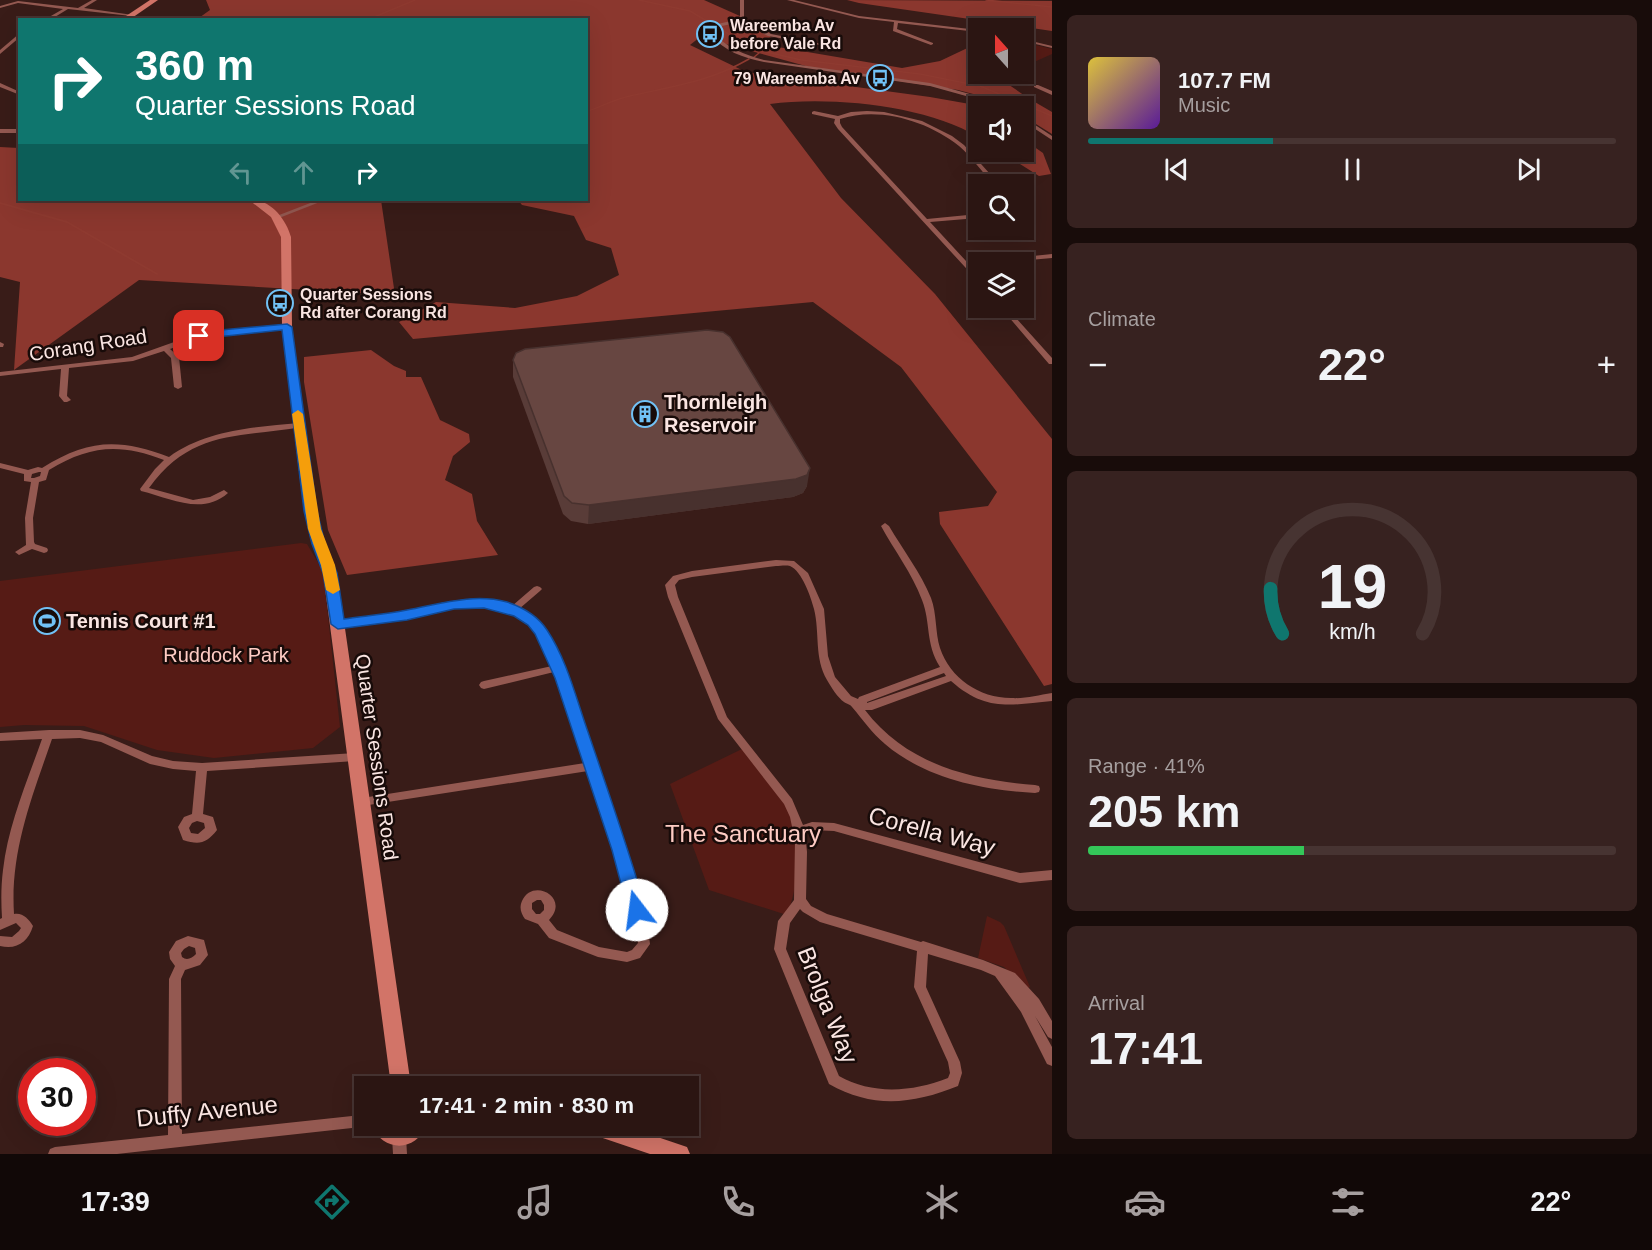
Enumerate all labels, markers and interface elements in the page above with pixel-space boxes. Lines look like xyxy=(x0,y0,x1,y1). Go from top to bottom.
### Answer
place label: Wareemba Av before Vale Rd xyxy=(730,17,841,52)
north arrow xyxy=(968,18,1034,84)
map controls xyxy=(968,18,1034,318)
bus stop icon: Wareemba Av before Vale Rd xyxy=(695,19,725,49)
icon: right xyxy=(36,42,114,120)
text: 360 m xyxy=(135,42,254,89)
bus stop icon: 79 Wareemba Av xyxy=(865,63,895,93)
text: 107.7 FM xyxy=(1178,68,1271,93)
place label: 79 Wareemba Av xyxy=(734,70,860,87)
text: Quarter Sessions Road xyxy=(135,91,416,121)
text: Music xyxy=(1178,94,1230,116)
button: sound xyxy=(968,96,1034,162)
icon: previous xyxy=(1160,153,1193,186)
icon: pause xyxy=(1336,153,1369,186)
icon: next xyxy=(1512,153,1545,186)
icon: left xyxy=(224,156,257,189)
icon: ahead xyxy=(287,156,320,189)
icon: right xyxy=(350,156,383,189)
button: search xyxy=(968,174,1034,240)
button: layers xyxy=(968,252,1034,318)
place label: Quarter Sessions Rd after Corang Rd xyxy=(300,286,447,321)
bus stop icon: Quarter Sessions Rd after Corang Rd xyxy=(265,288,295,318)
text: Climate xyxy=(1088,308,1156,330)
pin xyxy=(173,310,224,361)
icon: arrive xyxy=(182,319,215,352)
street label: Corang Road xyxy=(28,325,148,365)
text: 22° xyxy=(1318,339,1386,390)
text: − xyxy=(1088,346,1107,383)
text: + xyxy=(1597,346,1616,383)
place label: Thornleigh Reservoir xyxy=(664,391,767,436)
building icon: Thornleigh Reservoir xyxy=(630,399,660,429)
text: 19 xyxy=(1317,552,1387,621)
sports icon: Tennis Court #1 xyxy=(32,606,62,636)
place label: Tennis Court #1 xyxy=(66,610,216,632)
text: km/h xyxy=(1329,620,1375,644)
park label: Ruddock Park xyxy=(163,644,290,666)
street label: Quarter Sessions Road xyxy=(352,653,402,861)
text: Range · 41% xyxy=(1088,755,1205,777)
text: 205 km xyxy=(1088,786,1241,837)
street label: Corella Way xyxy=(866,801,998,861)
park label: The Sanctuary xyxy=(665,820,821,847)
position arrow xyxy=(605,878,669,942)
street label: Brolga Way xyxy=(792,943,864,1067)
text: Arrival xyxy=(1088,992,1145,1014)
text: 17:41 xyxy=(1088,1023,1203,1074)
speed limit sign: 30 xyxy=(18,1058,96,1136)
street label: Duffy Avenue xyxy=(135,1090,279,1132)
text: 17:41 · 2 min · 830 m xyxy=(419,1093,634,1118)
icon: directions xyxy=(311,1181,353,1223)
icon: music xyxy=(514,1181,556,1223)
icon: phone xyxy=(717,1181,759,1223)
icon: climate xyxy=(921,1181,963,1223)
icon: car xyxy=(1124,1181,1166,1223)
icon: filters xyxy=(1327,1181,1369,1223)
text: 17:39 xyxy=(81,1187,150,1217)
text: 22° xyxy=(1530,1187,1571,1217)

